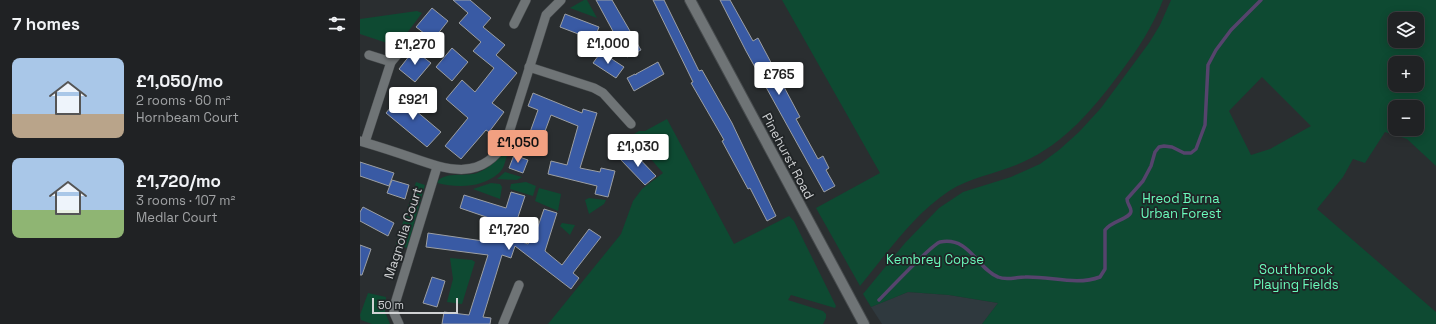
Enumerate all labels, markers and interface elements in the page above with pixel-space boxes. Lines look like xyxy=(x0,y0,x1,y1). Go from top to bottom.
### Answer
map controls xyxy=(1388,12,1424,136)
button: layers xyxy=(1388,12,1424,48)
text: 7 homes xyxy=(12,13,80,35)
icon: filters xyxy=(326,13,348,35)
pin: £1,000 xyxy=(575,31,641,65)
pin: £1,270 xyxy=(382,32,448,66)
text: £1,000 xyxy=(586,35,630,52)
text: £1,270 xyxy=(394,36,436,53)
button: + xyxy=(1388,56,1424,92)
pin: £765 xyxy=(755,62,803,96)
text: £765 xyxy=(763,66,795,83)
text: £1,050/mo xyxy=(136,70,223,92)
icon: home xyxy=(44,74,92,122)
pin: £921 xyxy=(389,87,437,121)
text: £921 xyxy=(398,91,428,108)
text: 2 rooms · 60 m² xyxy=(136,92,231,109)
button: − xyxy=(1388,100,1424,136)
text: Hornbeam Court xyxy=(136,109,239,126)
street label: Pinehurst Road xyxy=(758,110,818,202)
pin: £1,050 xyxy=(485,130,551,164)
text: £1,050 xyxy=(497,134,539,151)
pin: £1,030 xyxy=(605,134,671,168)
text: £1,030 xyxy=(617,138,659,155)
text: £1,720/mo xyxy=(136,170,221,192)
icon: home xyxy=(44,174,92,222)
street label: Magnolia Court xyxy=(380,185,426,281)
park label: Hreod Burna Urban Forest xyxy=(1141,190,1221,222)
text: 3 rooms · 107 m² xyxy=(136,192,235,209)
text: Medlar Court xyxy=(136,209,217,226)
pin: £1,720 xyxy=(476,217,542,251)
text: £1,720 xyxy=(489,221,529,238)
park label: Kembrey Copse xyxy=(886,251,984,268)
park label: Southbrook Playing Fields xyxy=(1253,261,1339,293)
scale bar xyxy=(372,296,458,315)
text: 50 m xyxy=(378,298,404,312)

